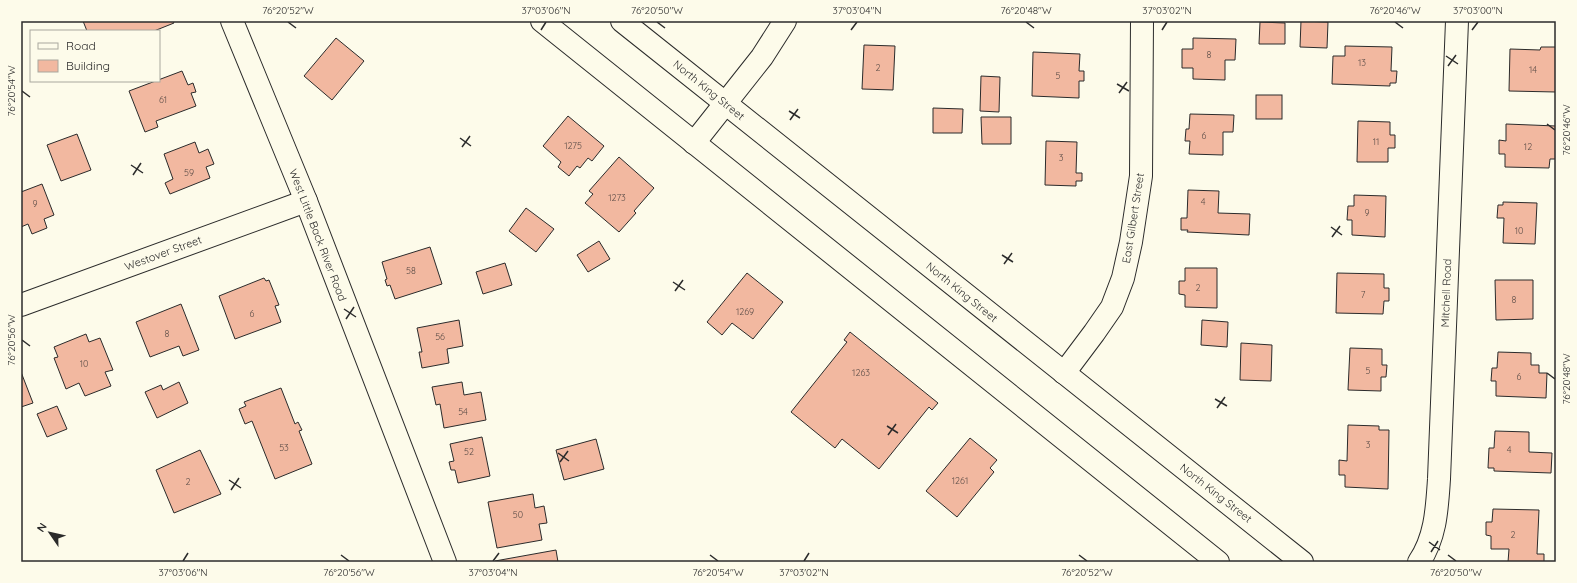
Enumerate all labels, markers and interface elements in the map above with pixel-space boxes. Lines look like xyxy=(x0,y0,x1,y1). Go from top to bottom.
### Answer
text: 76°20'52"W xyxy=(262,4,314,17)
text: 37°03'06"N xyxy=(521,4,571,17)
text: 76°20'50"W xyxy=(631,4,683,17)
text: 37°03'04"N xyxy=(832,4,882,17)
text: 76°20'48"W xyxy=(1000,4,1052,17)
text: 37°03'02"N xyxy=(1142,4,1192,17)
text: 76°20'46"W xyxy=(1369,4,1421,17)
text: 37°03'00"N xyxy=(1453,4,1503,17)
legend xyxy=(30,30,160,82)
text: Road xyxy=(66,38,96,53)
house number: 8 xyxy=(1207,49,1212,60)
street label: North King Street xyxy=(670,57,748,123)
house number: 13 xyxy=(1358,57,1366,68)
text: Building xyxy=(66,58,110,73)
house number: 2 xyxy=(876,62,881,73)
house number: 14 xyxy=(1529,64,1537,75)
text: 76°20'54"W xyxy=(5,65,18,117)
house number: 5 xyxy=(1056,70,1061,81)
house number: 61 xyxy=(159,94,167,105)
text: 76°20'46"W xyxy=(1560,104,1573,156)
house number: 6 xyxy=(1202,130,1207,141)
house number: 11 xyxy=(1373,136,1379,147)
house number: 1275 xyxy=(564,140,582,151)
house number: 12 xyxy=(1524,141,1532,152)
house number: 3 xyxy=(1059,152,1064,163)
house number: 59 xyxy=(184,167,194,178)
street label: West Little Back River Road xyxy=(286,167,350,303)
street label: East Gilbert Street xyxy=(1119,172,1147,264)
house number: 1273 xyxy=(608,192,626,203)
house number: 4 xyxy=(1201,196,1206,207)
house number: 9 xyxy=(32,198,38,209)
house number: 9 xyxy=(1364,207,1370,218)
house number: 10 xyxy=(1515,225,1523,236)
street label: Westover Street xyxy=(122,232,204,273)
street label: Mitchell Road xyxy=(1438,258,1454,328)
street label: North King Street xyxy=(923,259,1001,325)
house number: 58 xyxy=(406,265,416,276)
house number: 2 xyxy=(1196,282,1201,293)
house number: 7 xyxy=(1361,289,1366,300)
house number: 8 xyxy=(1512,294,1517,305)
house number: 1269 xyxy=(736,306,754,317)
house number: 6 xyxy=(250,308,255,319)
text: 76°20'56"W xyxy=(5,314,18,366)
house number: 8 xyxy=(165,328,170,339)
house number: 56 xyxy=(435,331,445,342)
text: 76°20'48"W xyxy=(1560,353,1573,405)
house number: 10 xyxy=(80,358,88,369)
house number: 5 xyxy=(1366,365,1371,376)
house number: 1263 xyxy=(852,367,870,378)
house number: 6 xyxy=(1517,371,1522,382)
house number: 54 xyxy=(458,406,468,417)
house number: 3 xyxy=(1366,439,1371,450)
house number: 53 xyxy=(279,442,289,453)
house number: 4 xyxy=(1507,444,1512,455)
house number: 52 xyxy=(464,446,474,457)
street label: North King Street xyxy=(1177,460,1255,526)
house number: 1261 xyxy=(952,475,968,486)
house number: 2 xyxy=(186,476,191,487)
house number: 50 xyxy=(513,509,523,520)
north arrow xyxy=(30,513,70,553)
text: N xyxy=(34,520,50,535)
house number: 2 xyxy=(1511,529,1516,540)
text: 37°03'06"N xyxy=(158,566,208,579)
text: 76°20'56"W xyxy=(323,566,375,579)
text: 37°03'04"N xyxy=(468,566,518,579)
text: 76°20'54"W xyxy=(692,566,744,579)
text: 37°03'02"N xyxy=(779,566,829,579)
text: 76°20'52"W xyxy=(1061,566,1113,579)
text: 76°20'50"W xyxy=(1430,566,1482,579)

